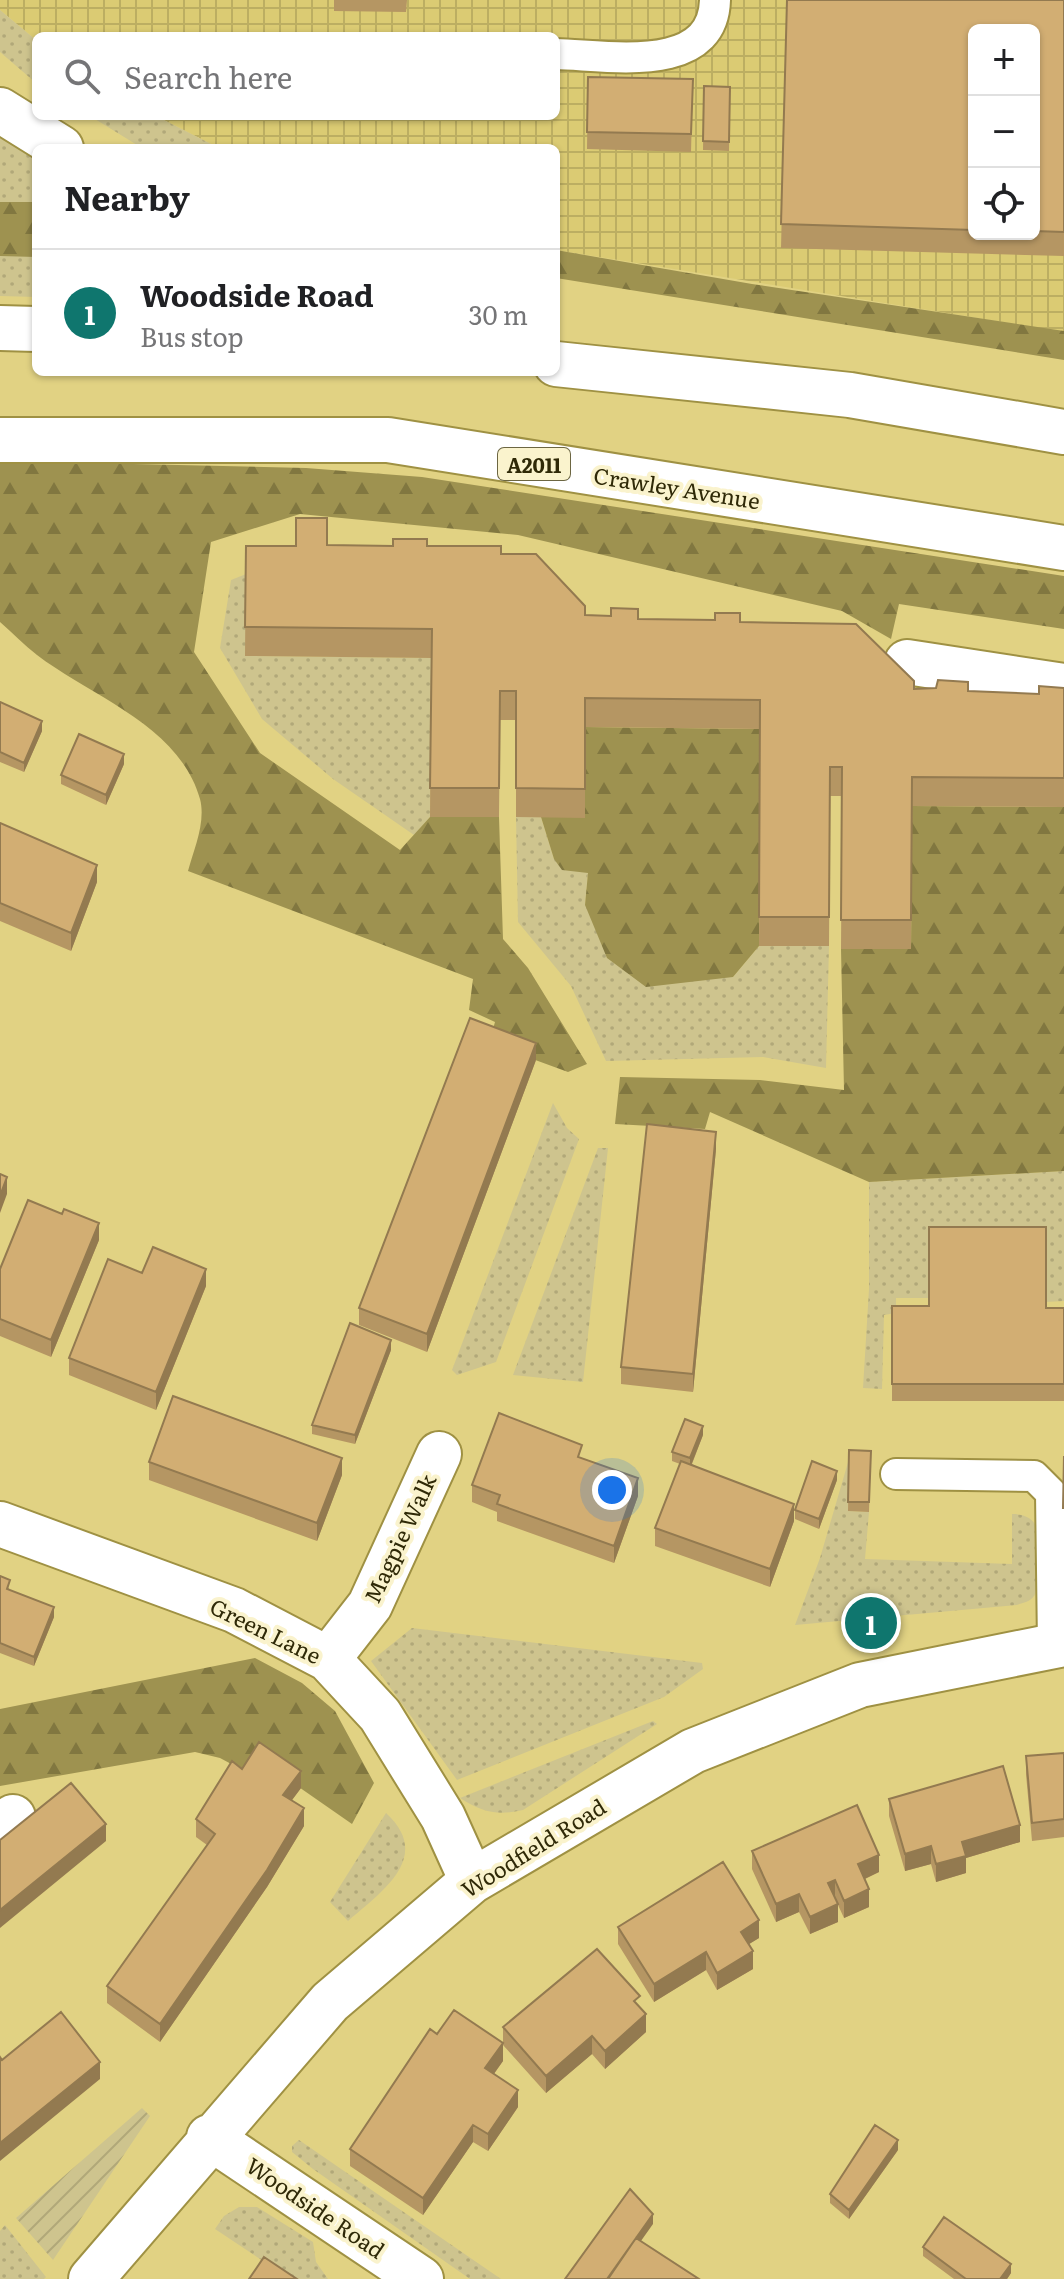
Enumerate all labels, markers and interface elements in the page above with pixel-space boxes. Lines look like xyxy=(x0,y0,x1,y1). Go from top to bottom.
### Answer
map controls xyxy=(968,24,1040,240)
button: + xyxy=(968,24,1040,96)
search box xyxy=(32,32,560,120)
icon: search xyxy=(60,54,104,98)
text: Search here xyxy=(124,54,292,98)
button: − xyxy=(968,96,1040,168)
button: locate xyxy=(968,168,1040,240)
text: Nearby xyxy=(64,171,190,221)
text: Woodside Road xyxy=(140,272,374,316)
text: 1 xyxy=(85,294,95,333)
text: 30 m xyxy=(468,294,528,333)
text: Bus stop xyxy=(140,316,243,355)
road number: A2011 xyxy=(498,448,570,480)
street label: Crawley Avenue xyxy=(592,458,762,516)
street label: Magpie Walk xyxy=(355,1468,444,1608)
your location xyxy=(592,1470,632,1510)
street label: Green Lane xyxy=(205,1589,327,1671)
pin: 1 xyxy=(845,1593,897,1653)
street label: Woodfield Road xyxy=(454,1789,612,1905)
street label: Woodside Road xyxy=(240,2148,392,2266)

